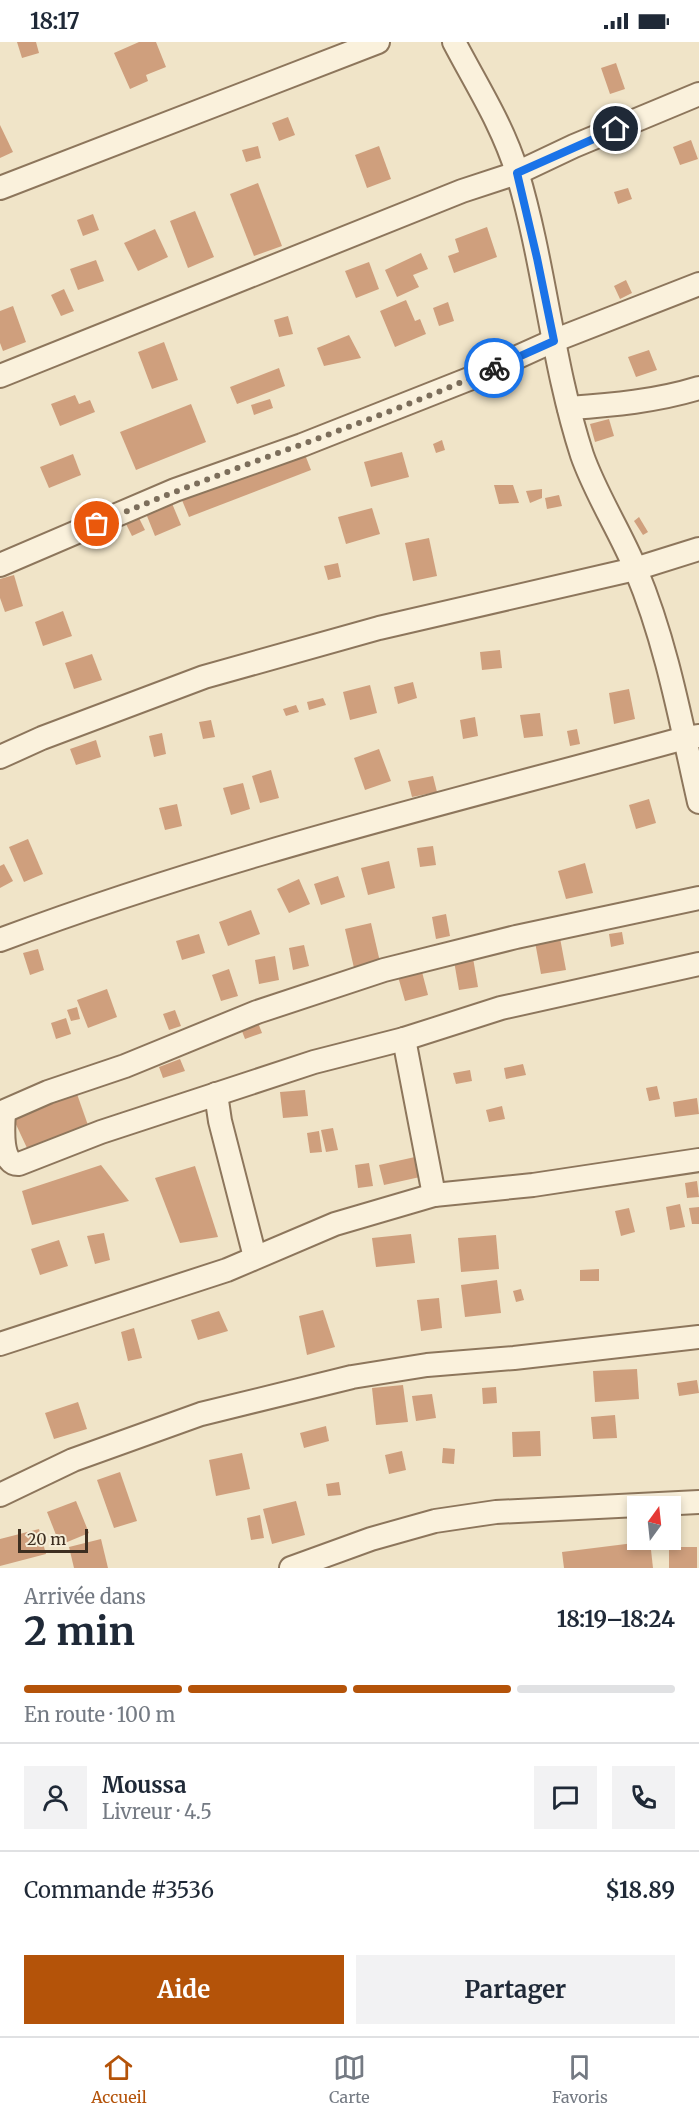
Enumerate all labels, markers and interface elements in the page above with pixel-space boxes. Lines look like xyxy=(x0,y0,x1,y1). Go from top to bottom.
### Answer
text: 18:17 xyxy=(30,7,80,35)
pin xyxy=(590,103,641,154)
icon: home xyxy=(599,112,632,145)
courier xyxy=(464,338,524,398)
icon: bike xyxy=(478,352,511,385)
pin xyxy=(71,498,122,549)
icon: bag xyxy=(80,507,113,540)
north arrow xyxy=(627,1496,681,1550)
map controls xyxy=(627,1496,681,1550)
scale bar xyxy=(18,1526,88,1554)
text: 20 m xyxy=(27,1529,66,1549)
text: Arrivée dans xyxy=(24,1584,146,1609)
text: 18:19–18:24 xyxy=(557,1605,675,1633)
text: 2 min xyxy=(24,1607,135,1656)
text: En route · 100 m xyxy=(24,1702,175,1727)
button: person xyxy=(24,1766,87,1829)
button: chat xyxy=(534,1766,597,1829)
button: phone xyxy=(612,1766,675,1829)
text: Moussa xyxy=(102,1771,187,1799)
text: Livreur · 4.5 xyxy=(102,1799,212,1824)
text: Commande #3536 xyxy=(24,1876,214,1904)
text: $18.89 xyxy=(605,1876,675,1904)
button: Aide xyxy=(24,1955,344,2024)
button: Partager xyxy=(356,1955,675,2024)
tab: Accueil xyxy=(91,2051,147,2107)
tab: Carte xyxy=(329,2051,370,2107)
tab: Favoris xyxy=(552,2051,608,2107)

